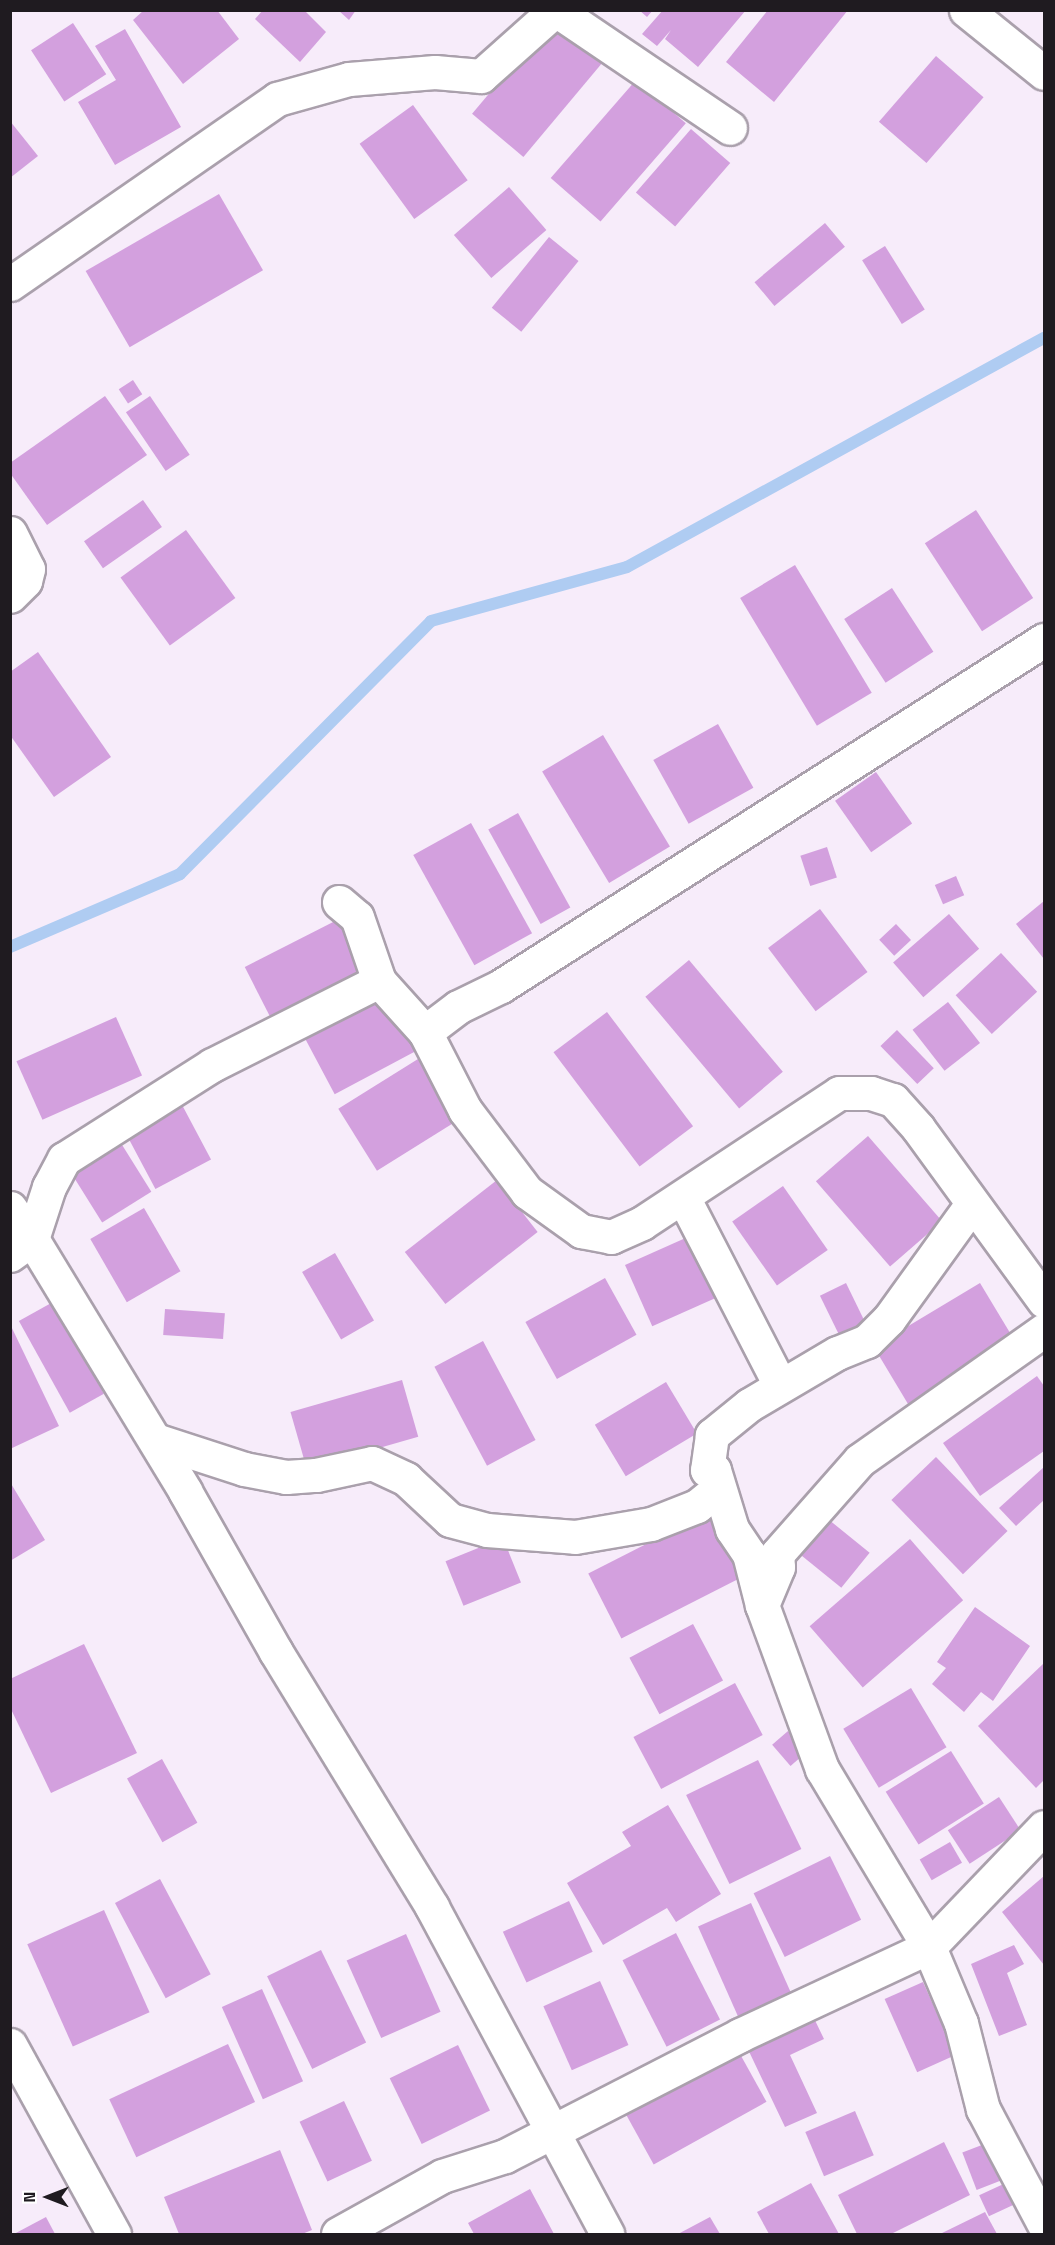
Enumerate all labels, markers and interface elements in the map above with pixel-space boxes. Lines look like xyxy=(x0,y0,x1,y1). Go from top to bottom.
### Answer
north arrow xyxy=(18,2167,78,2227)
text: N xyxy=(19,2192,40,2202)

